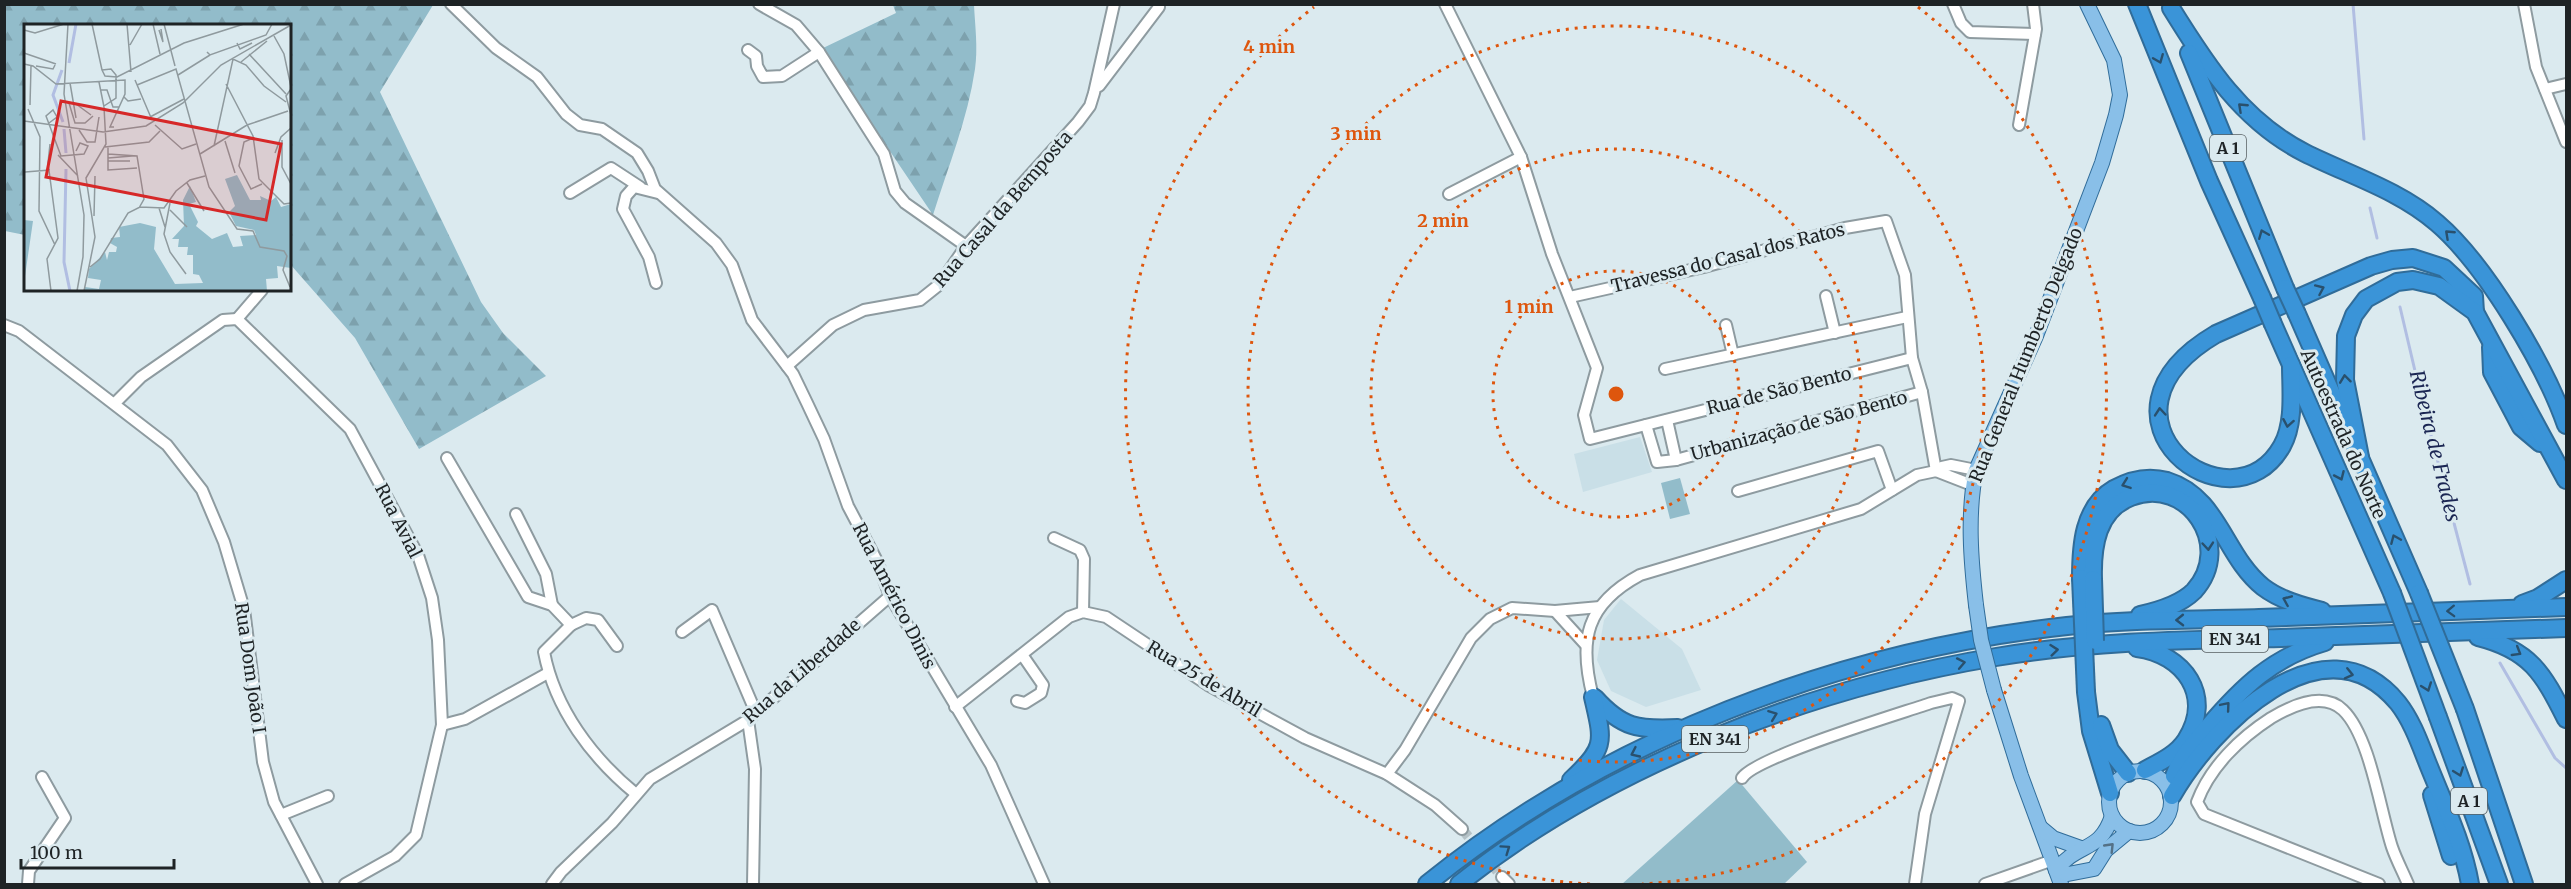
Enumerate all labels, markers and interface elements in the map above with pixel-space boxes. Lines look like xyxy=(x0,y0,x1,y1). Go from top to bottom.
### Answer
inset map xyxy=(24,24,291,291)
text: 4 min xyxy=(1243,35,1295,58)
one-way arrow xyxy=(2152,52,2164,63)
one-way arrow xyxy=(2238,103,2248,114)
text: 3 min xyxy=(1331,122,1381,145)
street label: Rua Casal da Bemposta xyxy=(928,125,1077,292)
road number: A 1 xyxy=(2210,135,2246,161)
text: 2 min xyxy=(1417,209,1469,232)
street label: Travessa do Casal dos Ratos xyxy=(1609,217,1847,298)
street label: Rua General Humberto Delgado xyxy=(1964,224,2087,486)
one-way arrow xyxy=(2258,229,2270,240)
one-way arrow xyxy=(2445,230,2455,241)
one-way arrow xyxy=(2314,284,2325,296)
text: 1 min xyxy=(1504,295,1554,318)
street label: Autoestrada do Norte xyxy=(2295,344,2391,522)
street label: Rua de São Bento xyxy=(1704,361,1854,420)
water label: Ribeira de Frades xyxy=(2405,368,2466,524)
one-way arrow xyxy=(2339,375,2352,384)
centre of rings xyxy=(1606,384,1626,404)
street label: Urbanização de São Bento xyxy=(1688,385,1910,466)
one-way arrow xyxy=(2154,407,2167,417)
one-way arrow xyxy=(2282,418,2295,428)
one-way arrow xyxy=(2333,470,2345,481)
one-way arrow xyxy=(2122,477,2133,489)
street label: Rua Avial xyxy=(370,480,427,562)
street label: Rua Américo Dinis xyxy=(848,519,941,673)
one-way arrow xyxy=(2391,534,2403,545)
one-way arrow xyxy=(2201,542,2214,551)
one-way arrow xyxy=(2283,595,2294,607)
street label: Rua Dom João I xyxy=(230,601,271,735)
one-way arrow xyxy=(2447,605,2456,617)
street label: Rua da Liberdade xyxy=(738,613,865,728)
one-way arrow xyxy=(2175,614,2184,627)
road number: EN 341 xyxy=(2202,626,2268,652)
street label: Rua 25 de Abril xyxy=(1143,635,1266,722)
one-way arrow xyxy=(2049,644,2058,657)
one-way arrow xyxy=(2511,644,2521,656)
one-way arrow xyxy=(1956,658,1965,670)
one-way arrow xyxy=(2344,666,2354,679)
one-way arrow xyxy=(2420,681,2432,692)
one-way arrow xyxy=(2218,702,2229,713)
one-way arrow xyxy=(1767,710,1778,723)
road number: EN 341 xyxy=(1682,726,1748,752)
one-way arrow xyxy=(1631,745,1642,757)
one-way arrow xyxy=(2451,766,2464,777)
road number: A 1 xyxy=(2451,788,2487,814)
scale bar xyxy=(21,832,174,870)
text: 100 m xyxy=(30,841,83,864)
one-way arrow xyxy=(2103,844,2114,855)
one-way arrow xyxy=(1499,845,1510,856)

